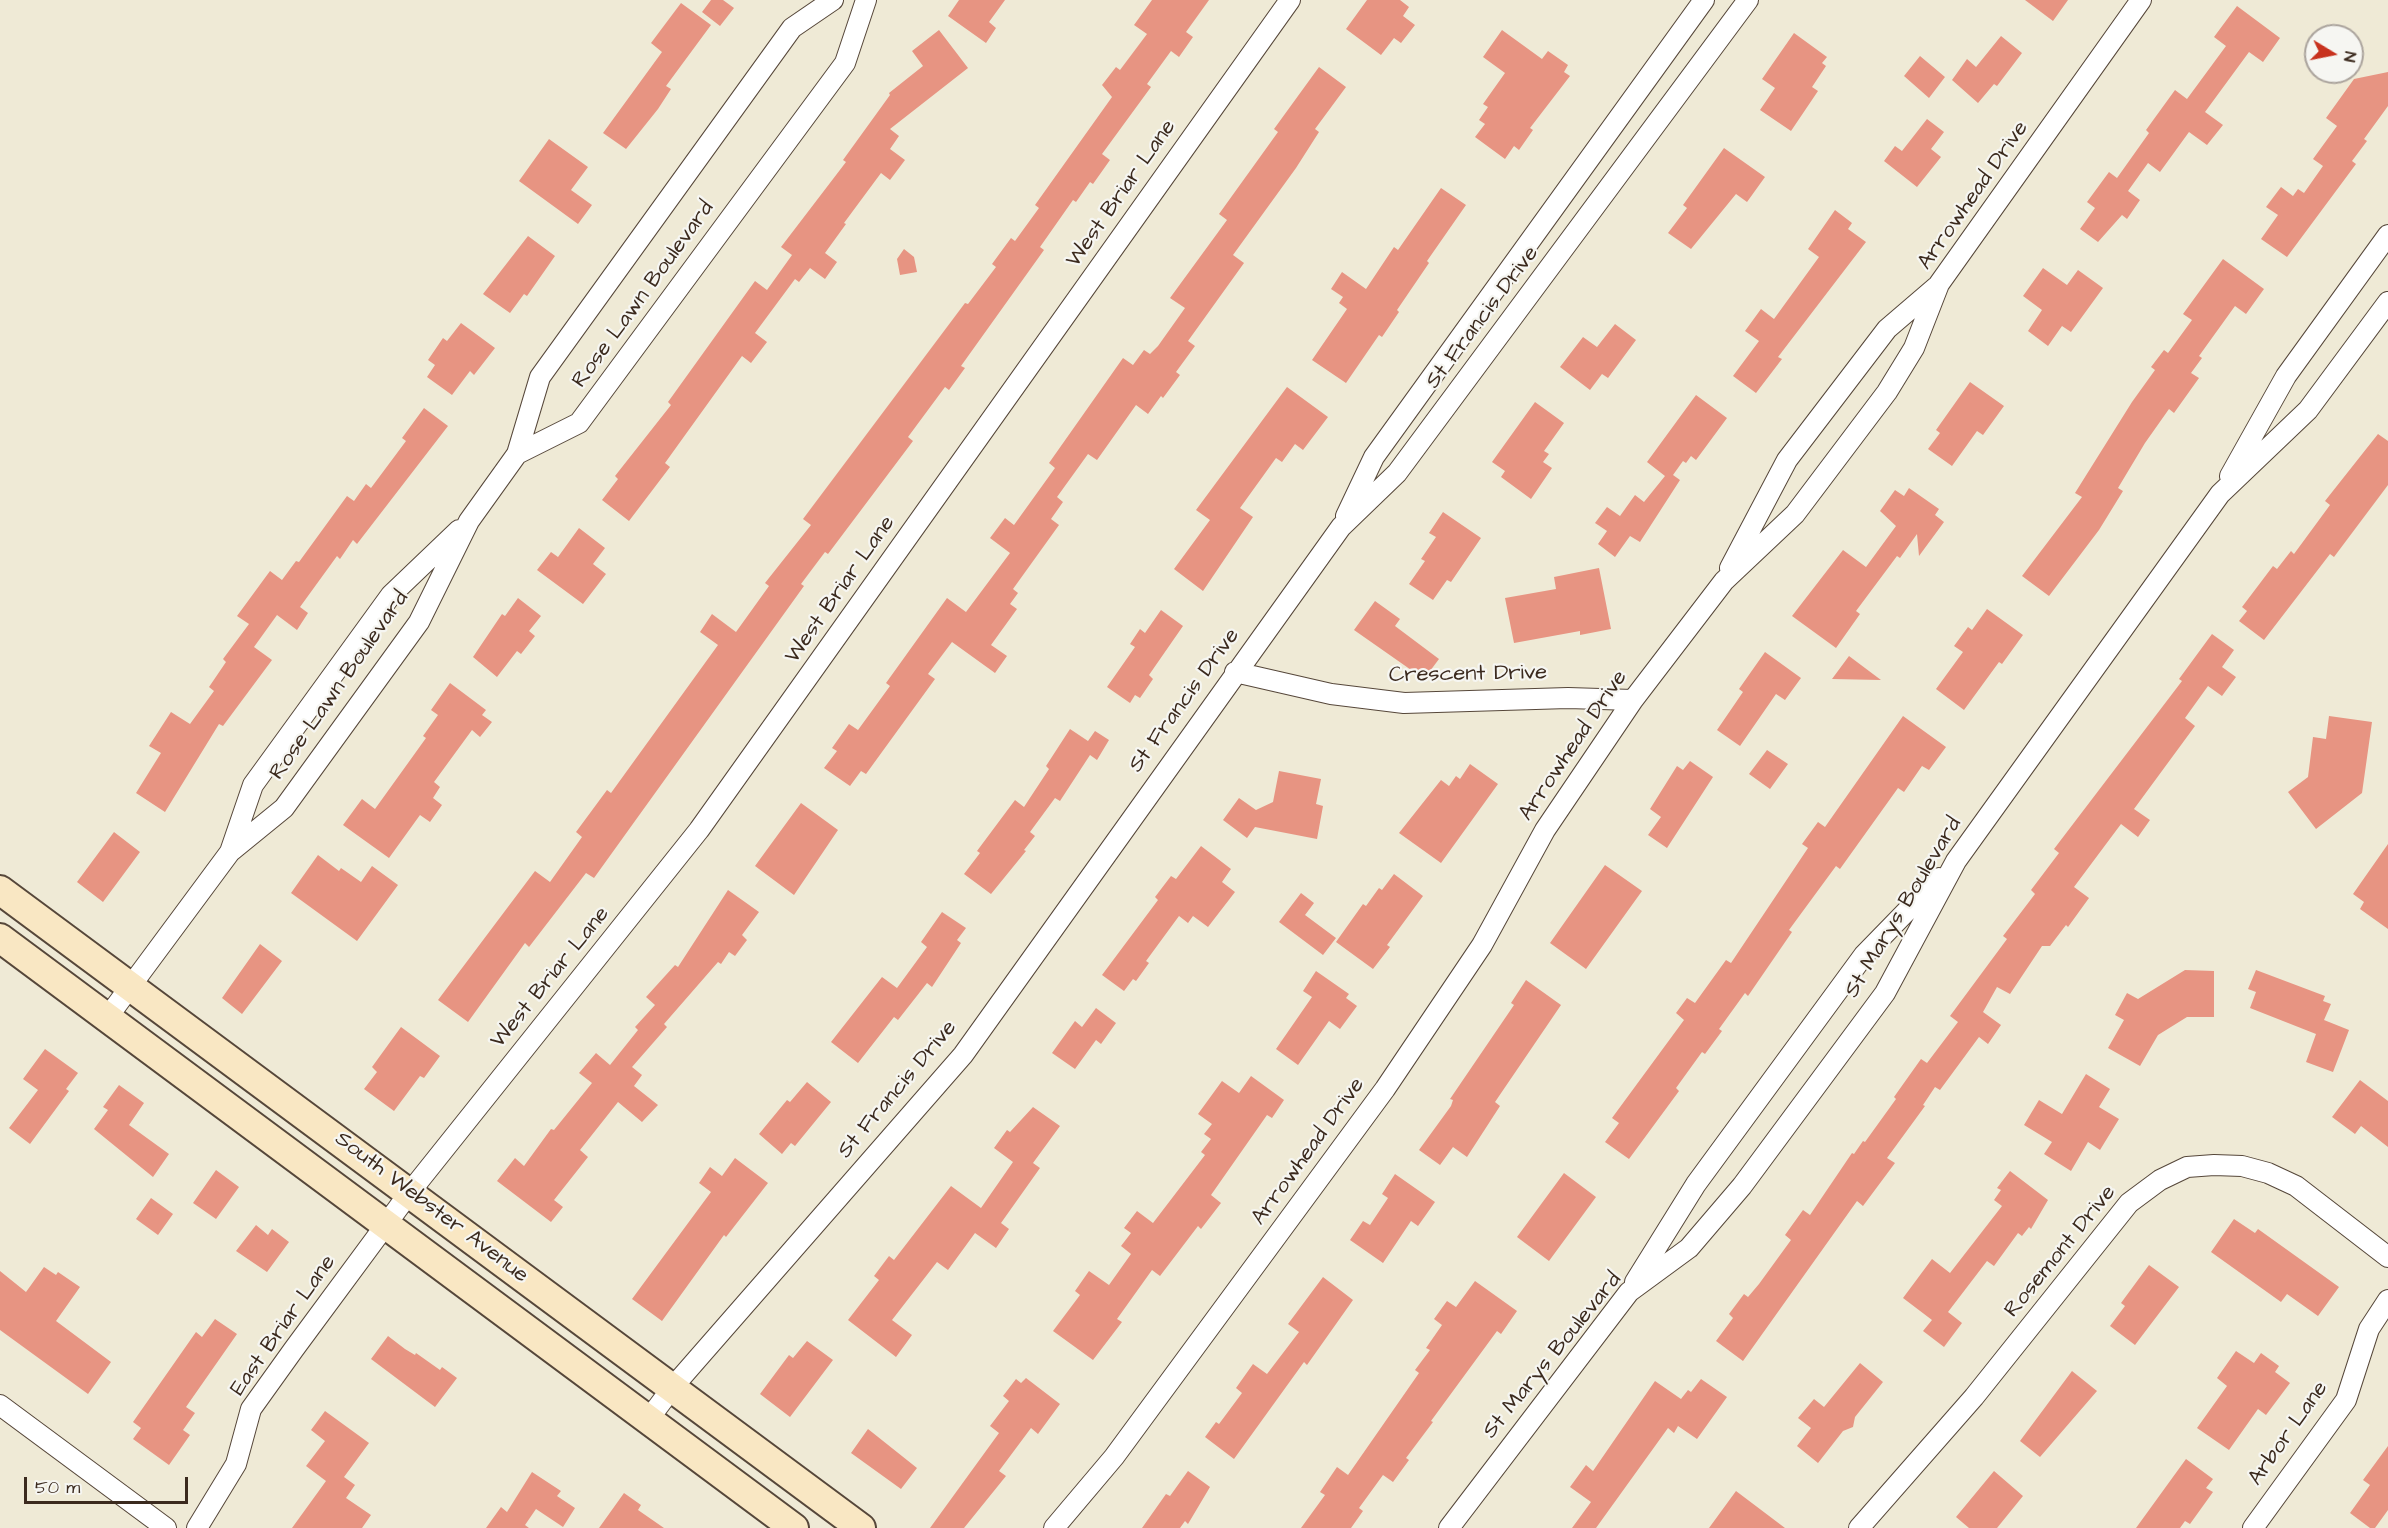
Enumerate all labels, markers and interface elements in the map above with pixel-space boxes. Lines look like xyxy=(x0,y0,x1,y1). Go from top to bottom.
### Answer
north arrow xyxy=(2304,24,2364,84)
text: N xyxy=(2338,50,2361,64)
street label: West Briar Lane xyxy=(1061,115,1183,273)
street label: Arrowhead Drive xyxy=(1913,116,2035,276)
street label: Rose Lawn Boulevard xyxy=(567,196,721,394)
street label: St Francis Drive xyxy=(1421,242,1545,394)
street label: West Briar Lane xyxy=(780,511,902,669)
street label: Rose Lawn Boulevard xyxy=(265,587,415,785)
street label: St Francis Drive xyxy=(1124,624,1246,778)
street label: Crescent Drive xyxy=(1389,660,1547,690)
street label: Arrowhead Drive xyxy=(1514,666,1634,826)
street label: St Marys Boulevard xyxy=(1840,813,1968,1003)
street label: West Briar Lane xyxy=(486,902,616,1054)
street label: St Francis Drive xyxy=(833,1016,963,1164)
street label: Arrowhead Drive xyxy=(1247,1073,1371,1231)
street label: South Webster Avenue xyxy=(329,1127,533,1289)
street label: Rosemont Drive xyxy=(2000,1181,2122,1323)
street label: East Briar Lane xyxy=(226,1251,342,1401)
street label: St Marys Boulevard xyxy=(1478,1268,1628,1444)
street label: Arbor Lane xyxy=(2243,1377,2335,1491)
scale bar xyxy=(27,1465,190,1503)
text: 50 m xyxy=(35,1475,80,1500)

